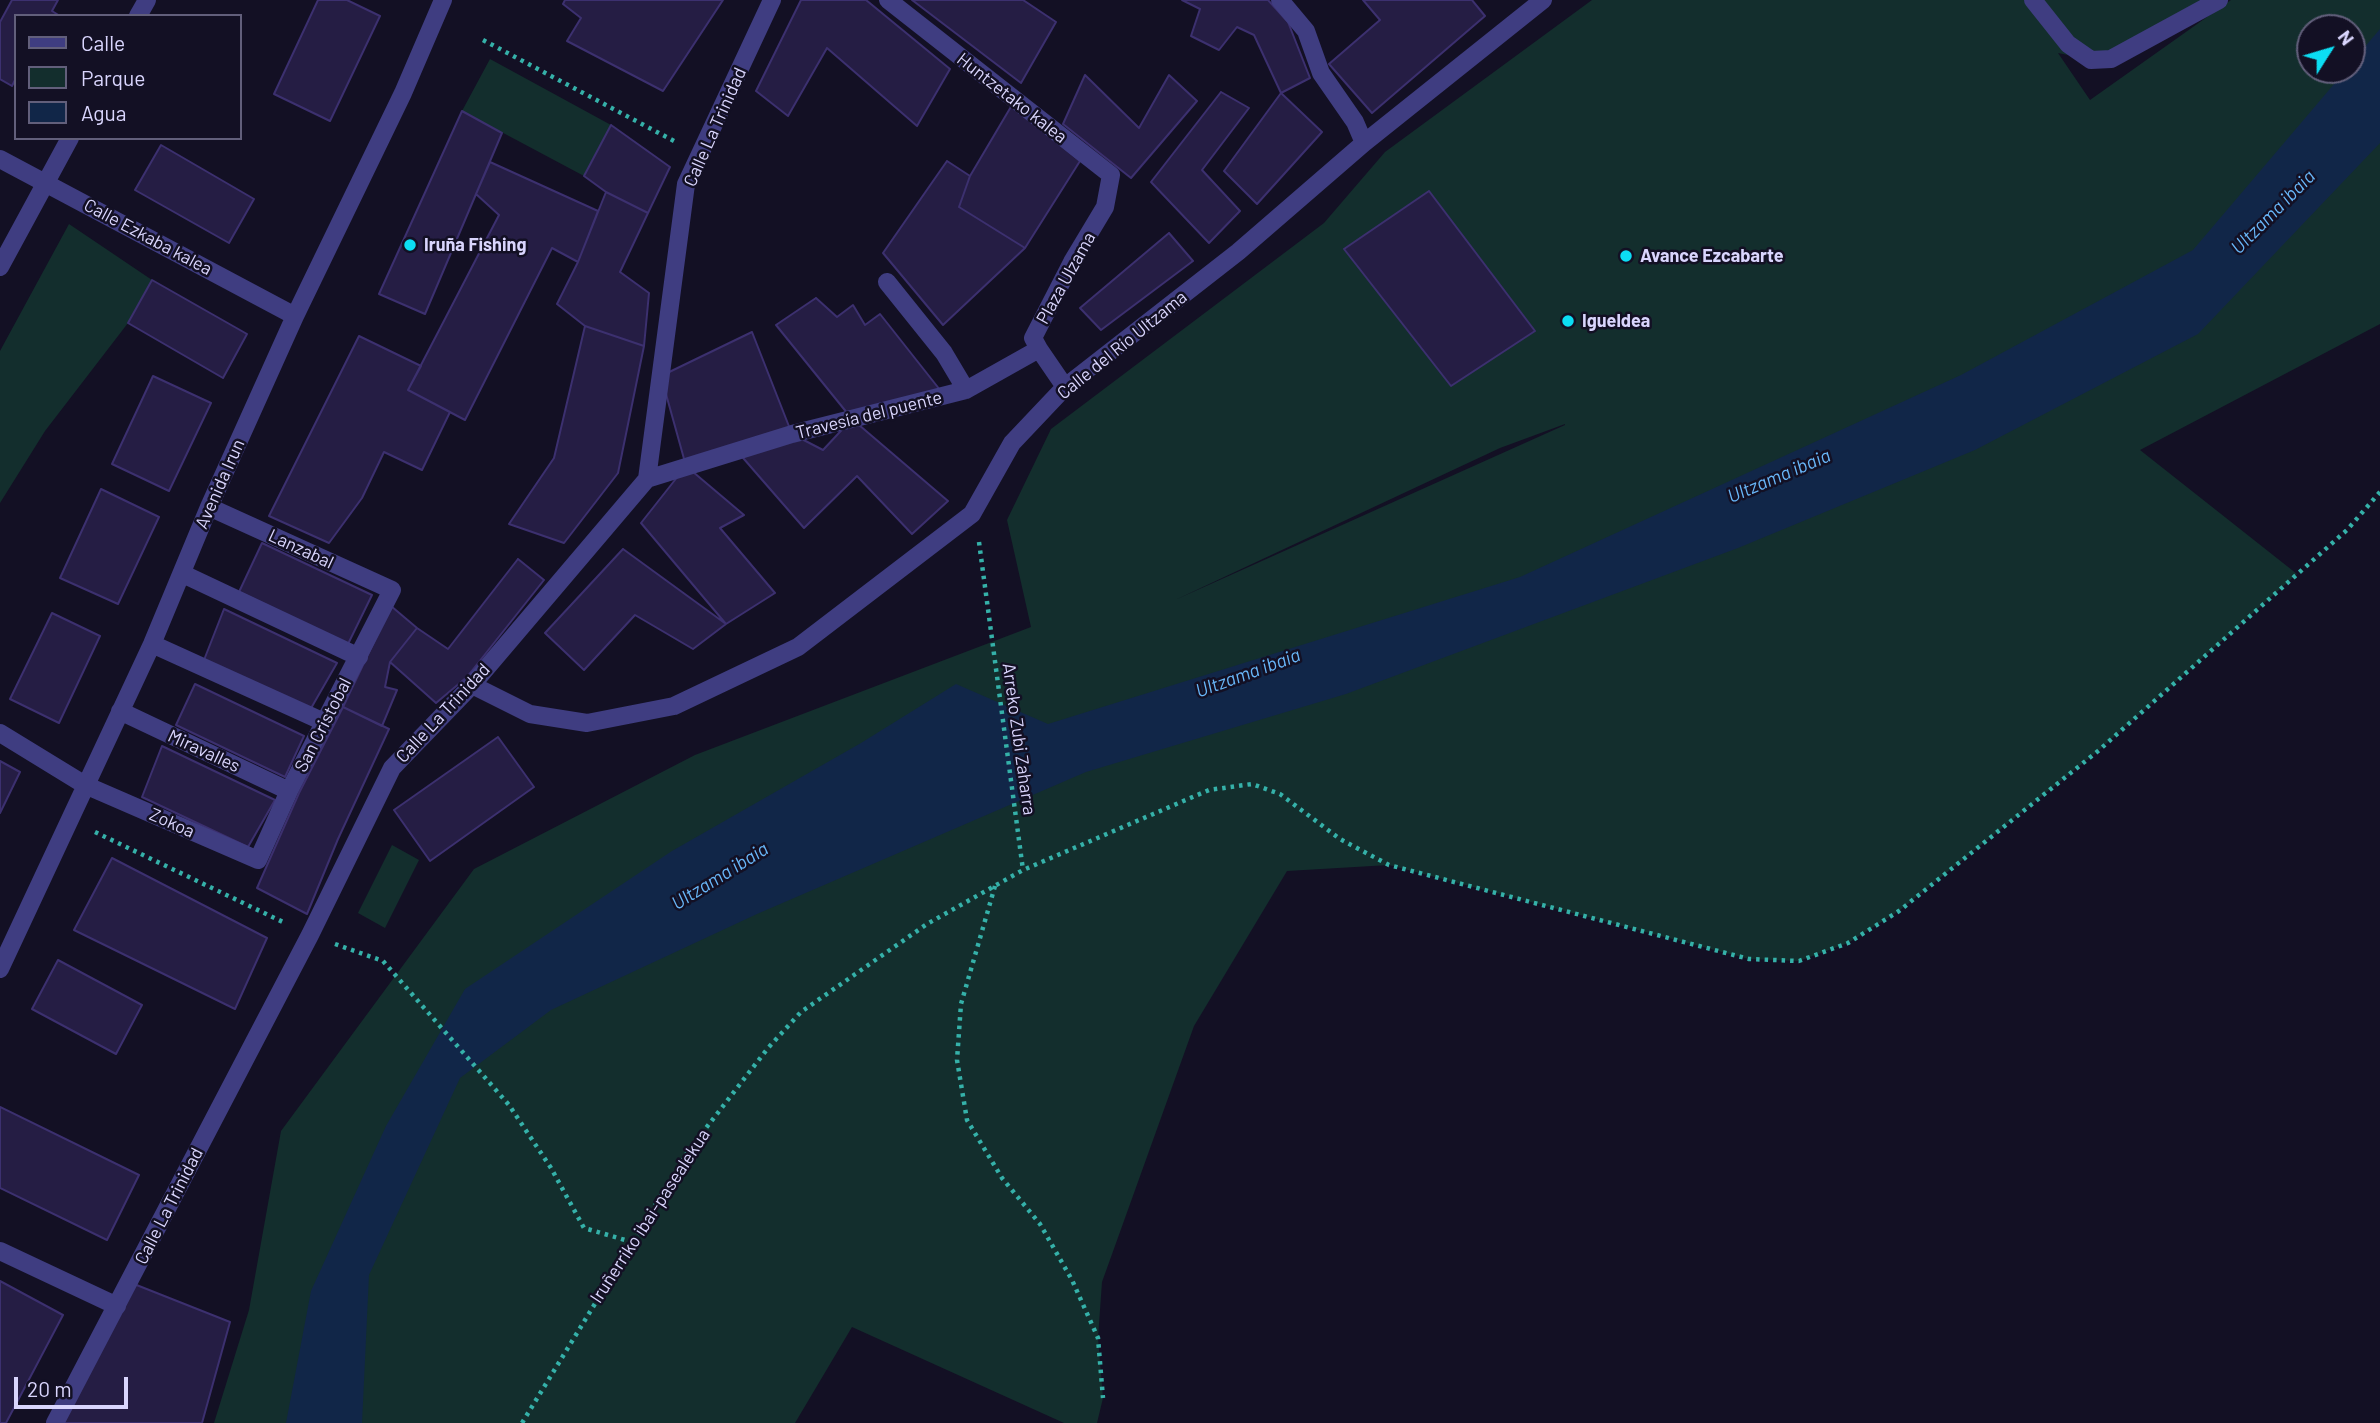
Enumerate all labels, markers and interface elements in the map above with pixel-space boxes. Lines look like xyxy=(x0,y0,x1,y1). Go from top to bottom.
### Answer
legend xyxy=(14,14,242,140)
north arrow xyxy=(2296,14,2366,84)
text: N xyxy=(2334,25,2360,49)
text: Calle xyxy=(81,30,125,55)
street label: Huntzetako kalea xyxy=(953,48,1071,148)
street label: Calle La Trinidad xyxy=(679,64,751,190)
text: Parque xyxy=(81,65,146,90)
text: Agua xyxy=(81,100,127,125)
water label: Ultzama ibaia xyxy=(2226,165,2320,259)
street label: Calle Ezkaba kalea xyxy=(80,194,216,280)
street label: Plaza Ulzama xyxy=(1032,228,1100,328)
place label: Iruña Fishing xyxy=(424,234,526,256)
marker: Iruña Fishing xyxy=(402,237,418,253)
place label: Avance Ezcabarte xyxy=(1640,245,1783,267)
marker: Avance Ezcabarte xyxy=(1618,248,1634,264)
street label: Calle del Río Ultzama xyxy=(1053,286,1191,404)
place label: Igueldea xyxy=(1582,310,1650,332)
marker: Igueldea xyxy=(1560,313,1576,329)
street label: Travesía del puente xyxy=(794,386,944,444)
street label: Avenida Irun xyxy=(191,436,249,532)
water label: Ultzama ibaia xyxy=(1724,444,1834,508)
street label: Lanzabal xyxy=(265,525,337,573)
water label: Ultzama ibaia xyxy=(1193,644,1303,702)
street label: Calle La Trinidad xyxy=(391,659,495,767)
street label: Arreko Zubi Zaharra xyxy=(998,662,1040,816)
street label: San Cristobal xyxy=(290,674,356,776)
street label: Miravalles xyxy=(165,725,243,777)
street label: Zokoa xyxy=(146,803,198,843)
water label: Ultzama ibaia xyxy=(667,837,773,915)
street label: Iruñerriko ibai-pasealekua xyxy=(586,1125,714,1307)
street label: Calle La Trinidad xyxy=(130,1144,208,1268)
scale bar xyxy=(18,1364,131,1408)
text: 20 m xyxy=(27,1376,72,1401)

